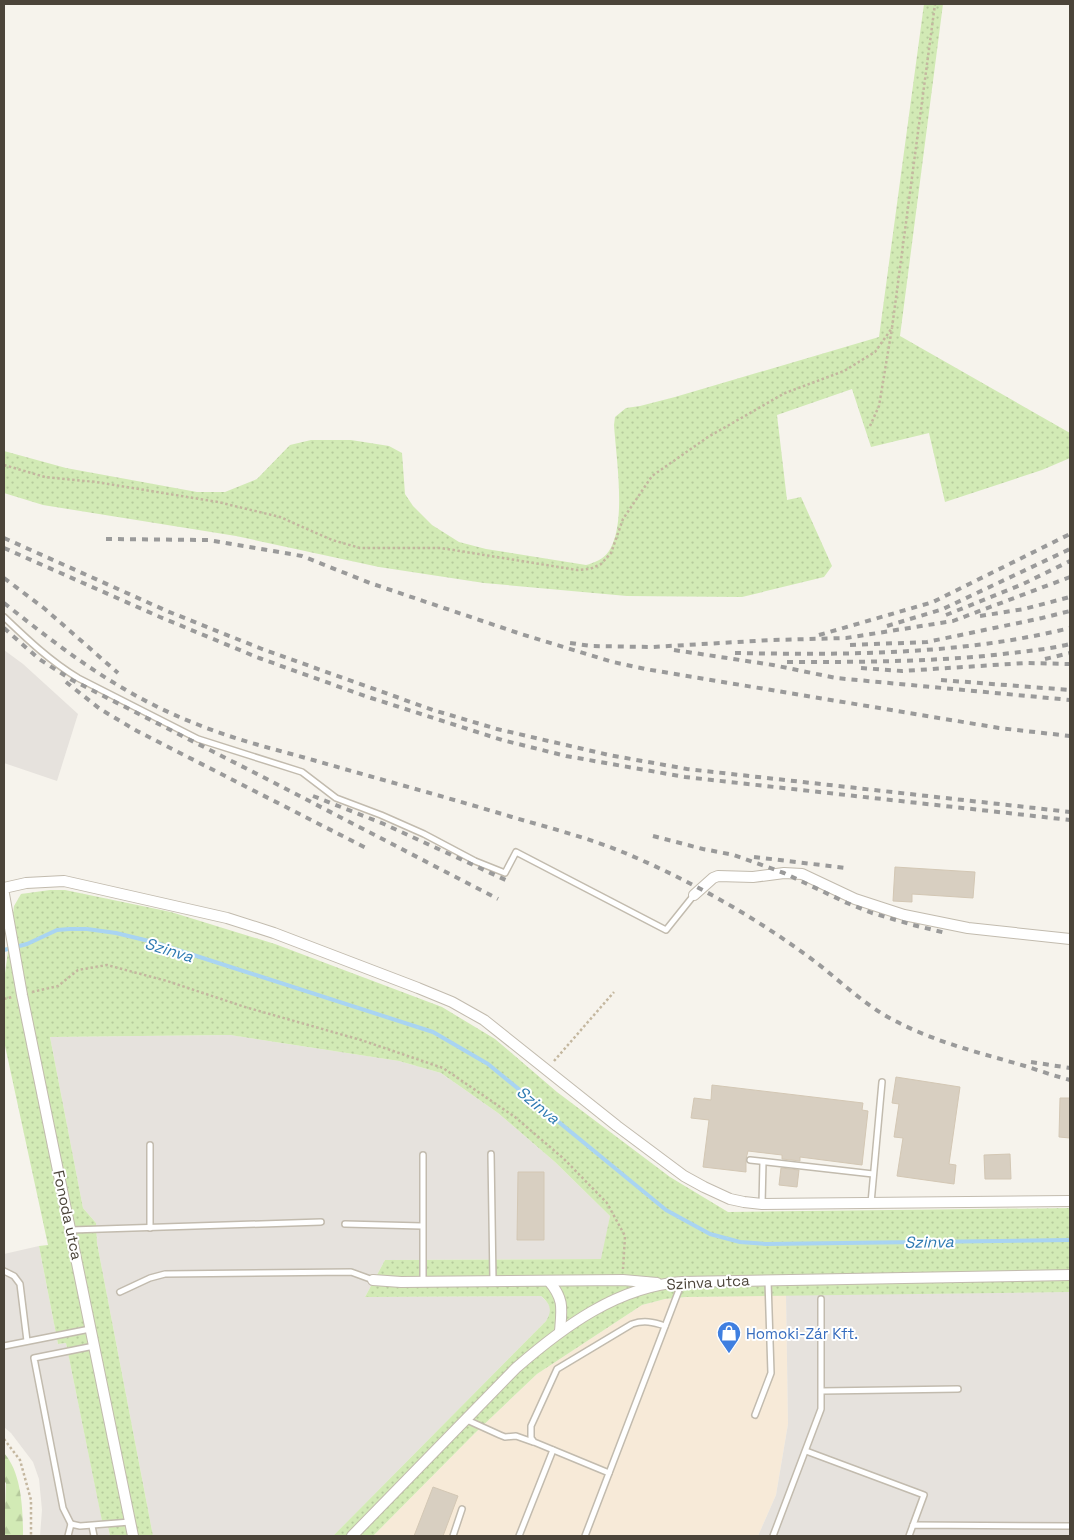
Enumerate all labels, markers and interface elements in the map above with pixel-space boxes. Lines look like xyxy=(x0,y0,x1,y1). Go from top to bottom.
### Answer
water label: Szinva xyxy=(142,933,196,967)
water label: Szinva xyxy=(512,1081,564,1129)
street label: Fonoda utca xyxy=(49,1168,87,1262)
water label: Szinva xyxy=(904,1231,955,1253)
street label: Szinva utca xyxy=(666,1270,751,1294)
shop icon: Homoki-Zár Kft. xyxy=(716,1320,742,1354)
place label: Homoki-Zár Kft. xyxy=(746,1324,858,1343)

